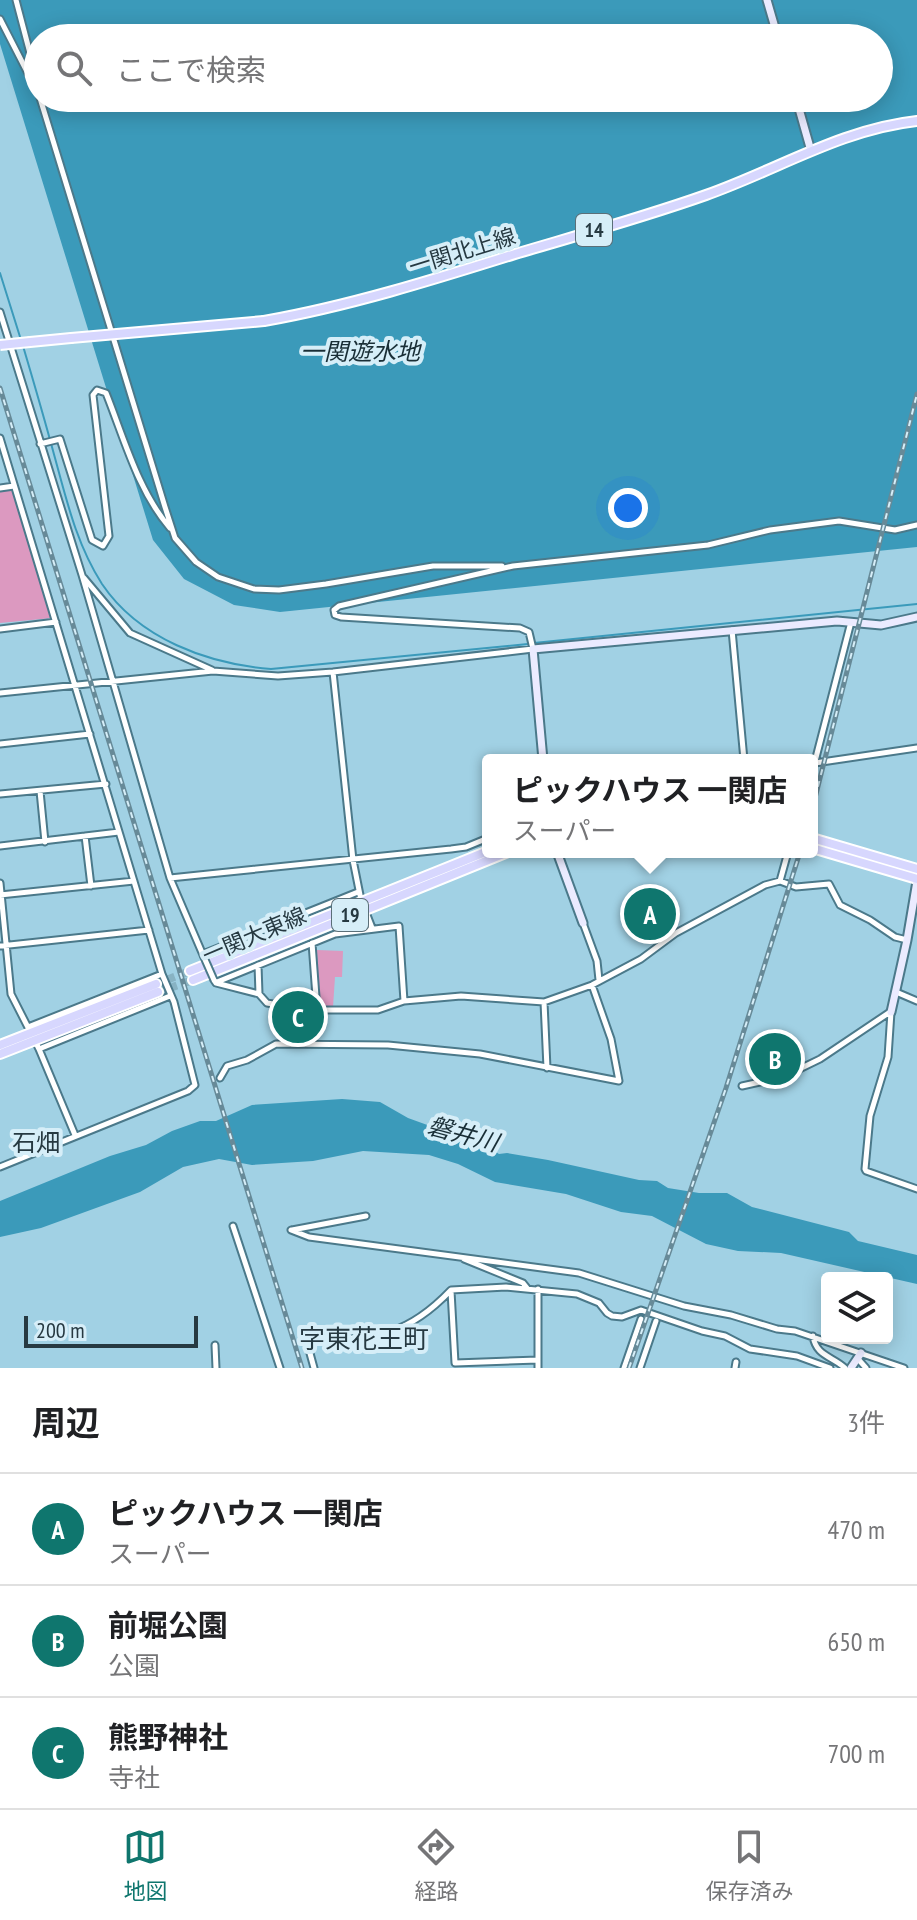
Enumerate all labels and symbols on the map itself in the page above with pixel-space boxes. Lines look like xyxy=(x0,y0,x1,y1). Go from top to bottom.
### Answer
road number: 14 xyxy=(576,214,612,246)
street label: 一関北上線 xyxy=(405,222,519,280)
water label: 一関遊水地 xyxy=(300,336,423,367)
your location xyxy=(608,488,648,528)
pin: A xyxy=(624,884,676,944)
road number: 19 xyxy=(332,899,368,931)
street label: 一関大東線 xyxy=(198,901,310,969)
pin: C xyxy=(272,987,324,1047)
pin: B xyxy=(749,1029,801,1089)
water label: 磐井川 xyxy=(424,1110,505,1159)
district label: 石畑 xyxy=(12,1127,60,1158)
scale bar xyxy=(24,1312,198,1348)
district label: 字東花王町 xyxy=(299,1322,429,1355)

